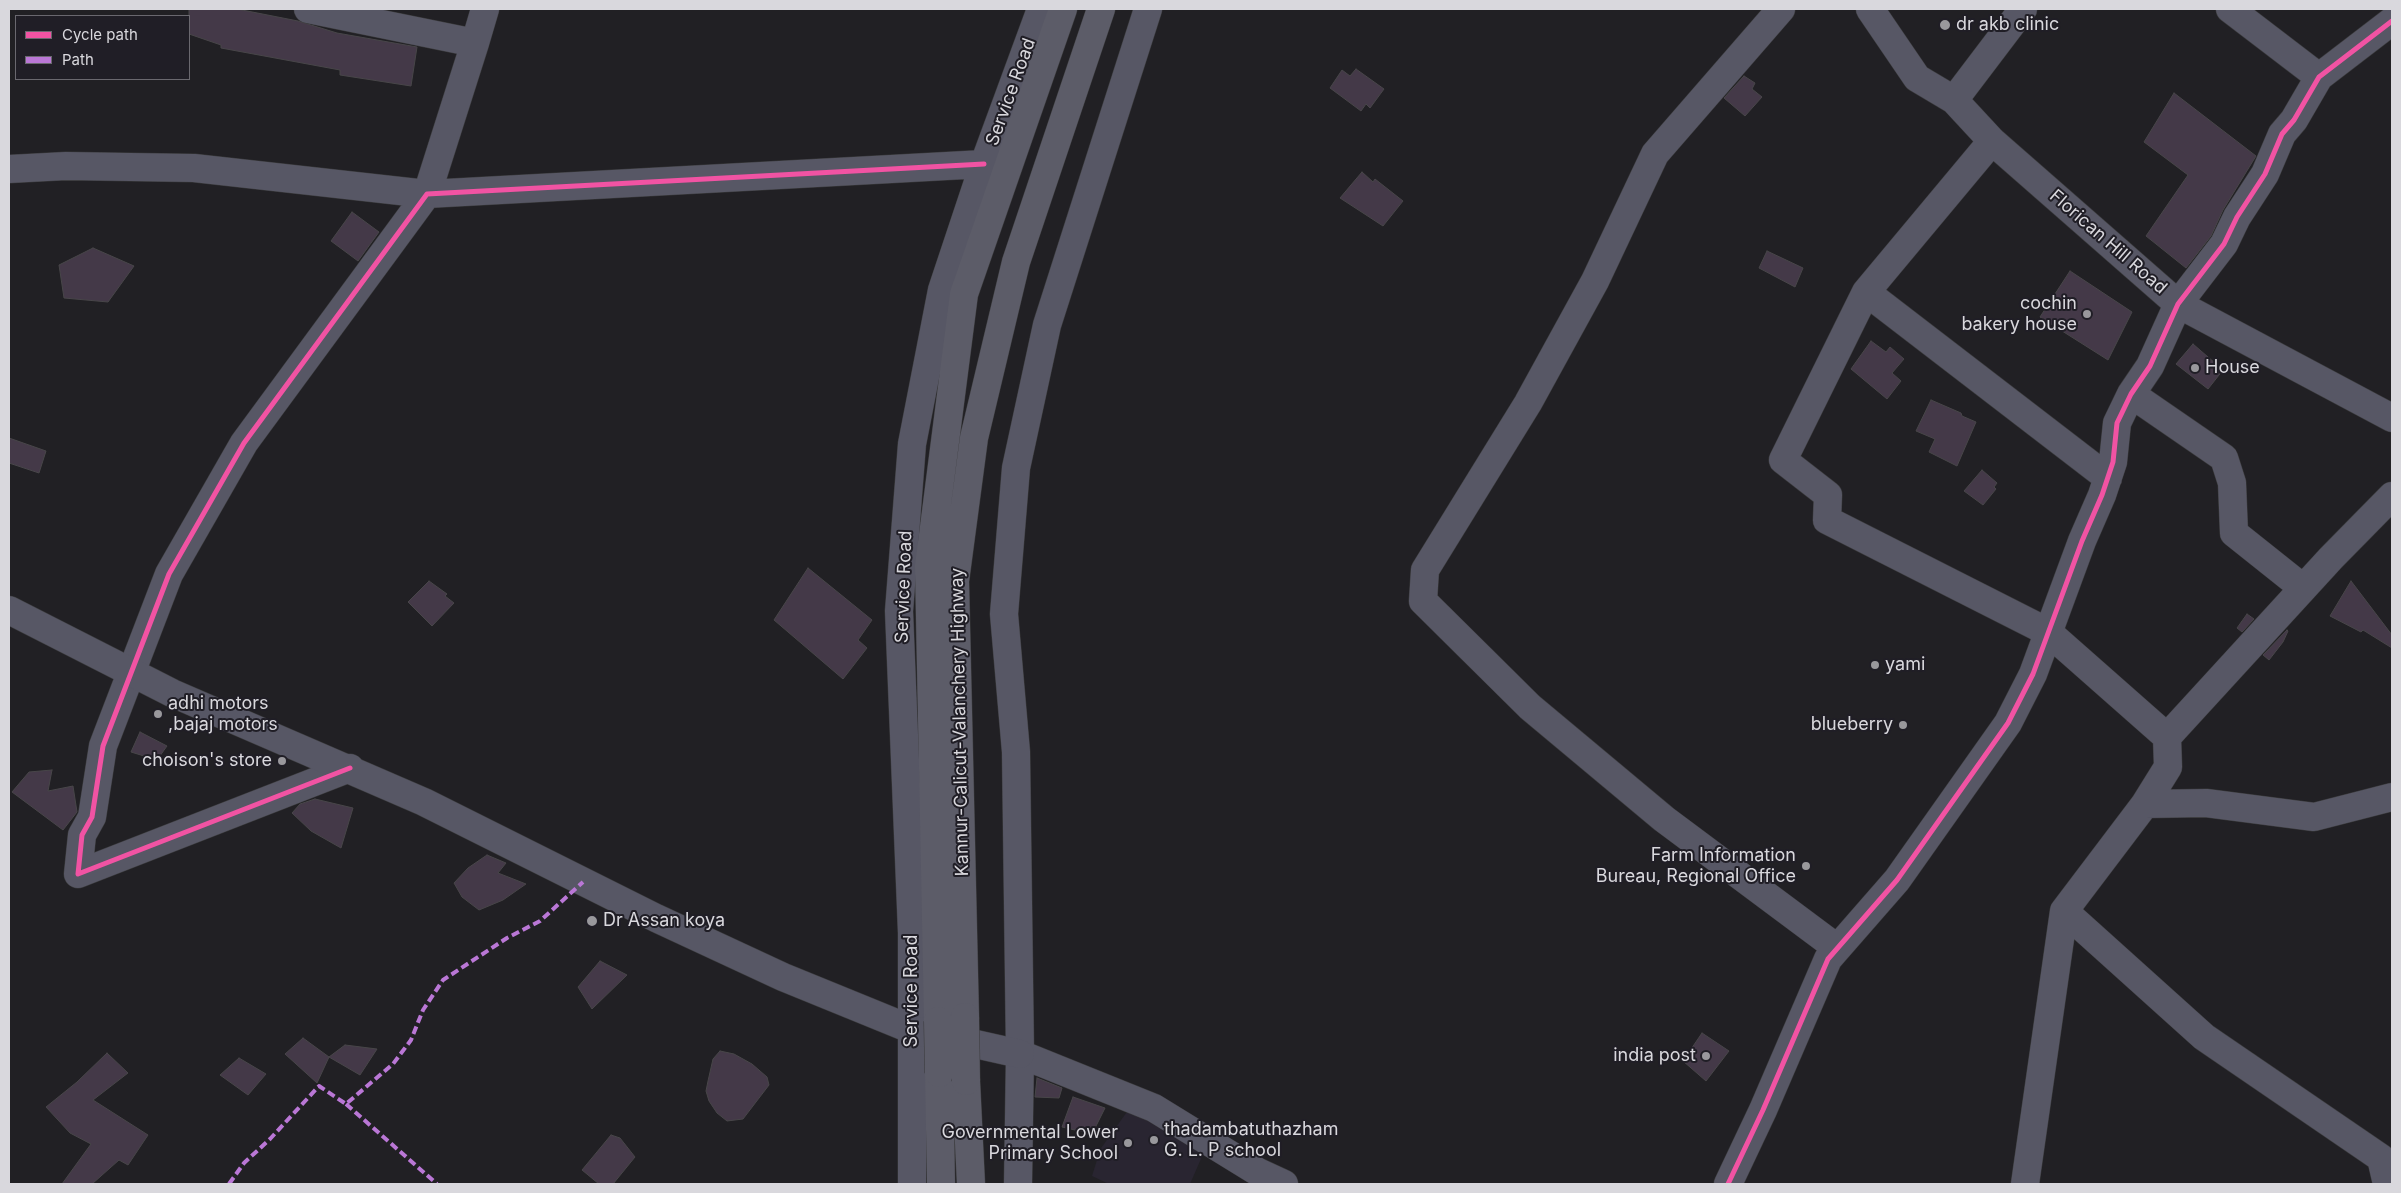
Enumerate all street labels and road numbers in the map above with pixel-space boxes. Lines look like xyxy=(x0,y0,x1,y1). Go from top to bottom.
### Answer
street label: Service Road xyxy=(982,35,1040,149)
street label: Florican Hill Road xyxy=(2045,185,2171,299)
street label: Service Road xyxy=(891,530,917,644)
street label: Kannur-Calicut-Valanchery Highway xyxy=(947,567,973,877)
street label: Service Road xyxy=(901,935,923,1047)

